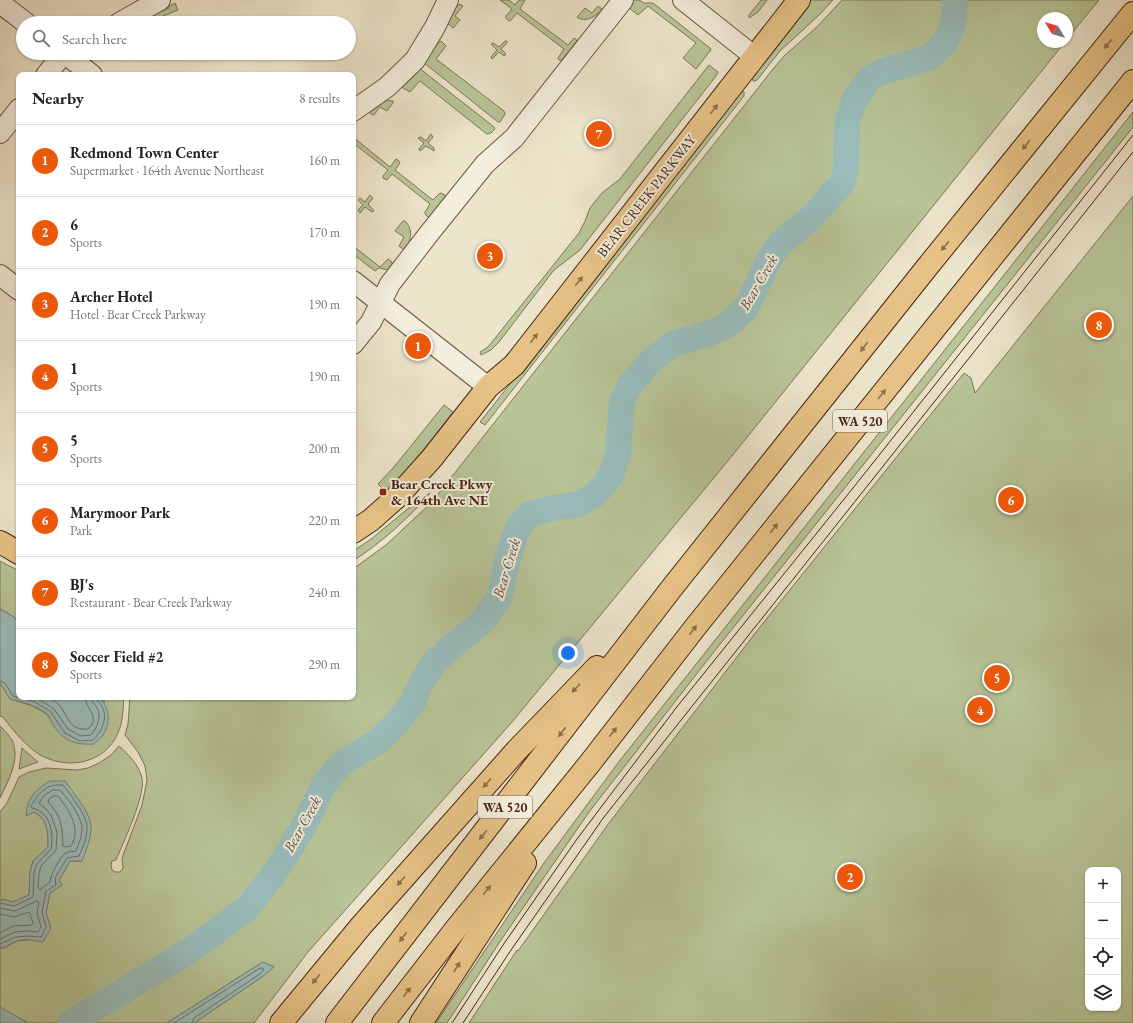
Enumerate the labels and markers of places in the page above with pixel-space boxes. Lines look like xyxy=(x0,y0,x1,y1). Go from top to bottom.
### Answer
pin: 7 xyxy=(586,119,612,149)
pin: 3 xyxy=(477,241,503,271)
pin: 8 xyxy=(1086,310,1112,340)
pin: 1 xyxy=(405,331,431,361)
place label: Bear Creek Pkwy & 164th Ave NE xyxy=(391,475,493,509)
pin: 6 xyxy=(998,485,1024,515)
marker: Bear Creek Pkwy & 164th Ave NE xyxy=(378,487,388,497)
pin: 5 xyxy=(984,663,1010,693)
pin: 4 xyxy=(967,695,993,725)
pin: 2 xyxy=(837,862,863,892)

